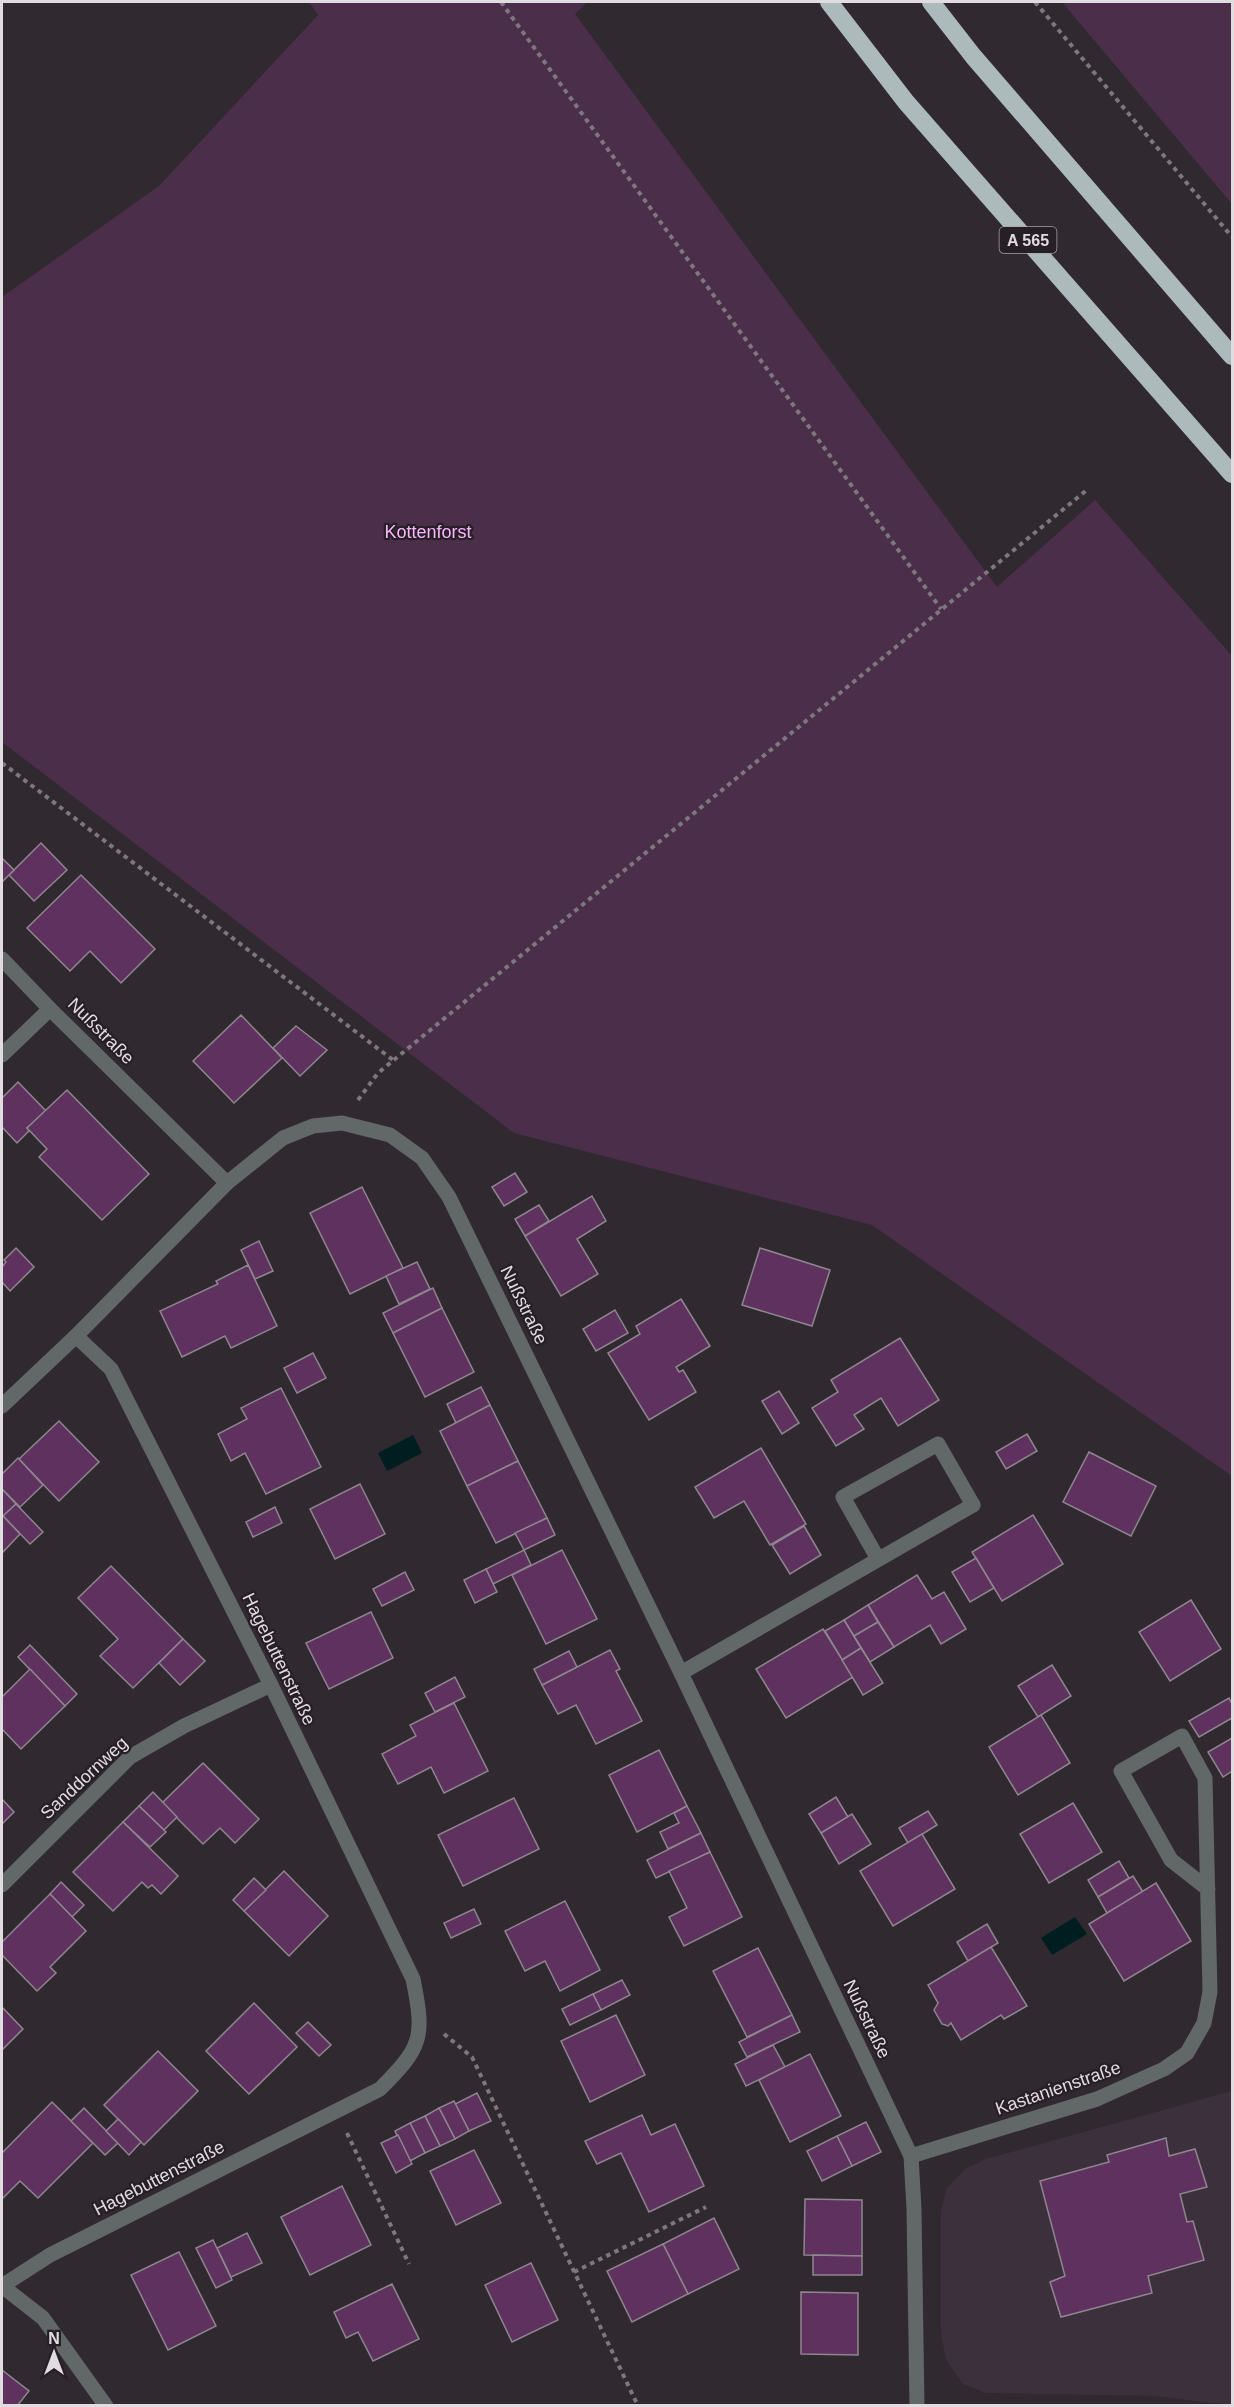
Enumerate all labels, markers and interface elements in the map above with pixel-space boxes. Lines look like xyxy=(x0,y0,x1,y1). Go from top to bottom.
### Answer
road number: A 565 xyxy=(1000,227,1056,253)
park label: Kottenforst xyxy=(384,522,472,542)
street label: Nußstraße xyxy=(64,994,138,1068)
street label: Nußstraße xyxy=(496,1262,552,1348)
street label: Hagebuttenstraße xyxy=(238,1590,320,1728)
street label: Sanddornweg xyxy=(37,1733,131,1823)
street label: Nußstraße xyxy=(839,1976,895,2062)
street label: Kastanienstraße xyxy=(993,2057,1123,2119)
street label: Hagebuttenstraße xyxy=(90,2136,228,2220)
north arrow xyxy=(24,2323,84,2383)
text: N xyxy=(48,2330,60,2347)

